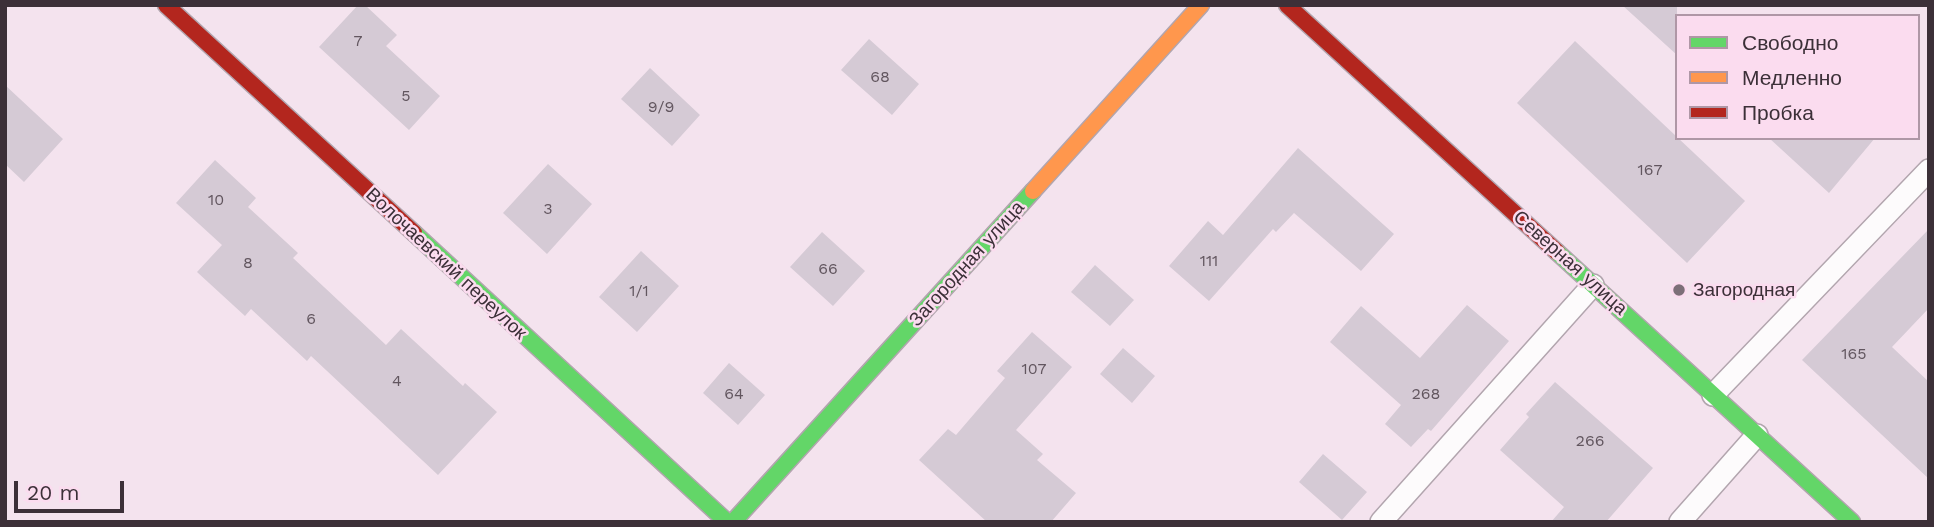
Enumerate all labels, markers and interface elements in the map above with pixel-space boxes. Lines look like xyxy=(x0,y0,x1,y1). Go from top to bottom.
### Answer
legend xyxy=(1675,14,1920,140)
text: Свободно xyxy=(1742,30,1839,55)
house number: 7 xyxy=(354,31,362,51)
text: Медленно xyxy=(1742,65,1842,90)
house number: 68 xyxy=(870,67,890,87)
house number: 5 xyxy=(401,86,411,106)
house number: 9/9 xyxy=(648,97,674,117)
text: Пробка xyxy=(1742,100,1814,125)
house number: 167 xyxy=(1638,160,1662,180)
street label: Волочаевский переулок xyxy=(361,183,531,345)
house number: 10 xyxy=(208,190,224,210)
street label: Загородная улица xyxy=(905,197,1029,331)
house number: 3 xyxy=(543,199,553,219)
street label: Северная улица xyxy=(1508,206,1632,320)
house number: 111 xyxy=(1200,251,1218,271)
house number: 8 xyxy=(243,253,253,273)
house number: 66 xyxy=(818,259,838,279)
place label: Загородная xyxy=(1693,279,1795,301)
house number: 1/1 xyxy=(629,281,649,301)
marker: Загородная xyxy=(1671,282,1687,298)
house number: 6 xyxy=(306,309,316,329)
house number: 165 xyxy=(1841,344,1867,364)
house number: 107 xyxy=(1022,359,1046,379)
house number: 4 xyxy=(392,371,402,391)
house number: 64 xyxy=(724,384,744,404)
house number: 268 xyxy=(1412,384,1440,404)
house number: 266 xyxy=(1576,431,1604,451)
scale bar xyxy=(18,468,128,512)
text: 20 m xyxy=(27,480,79,505)

